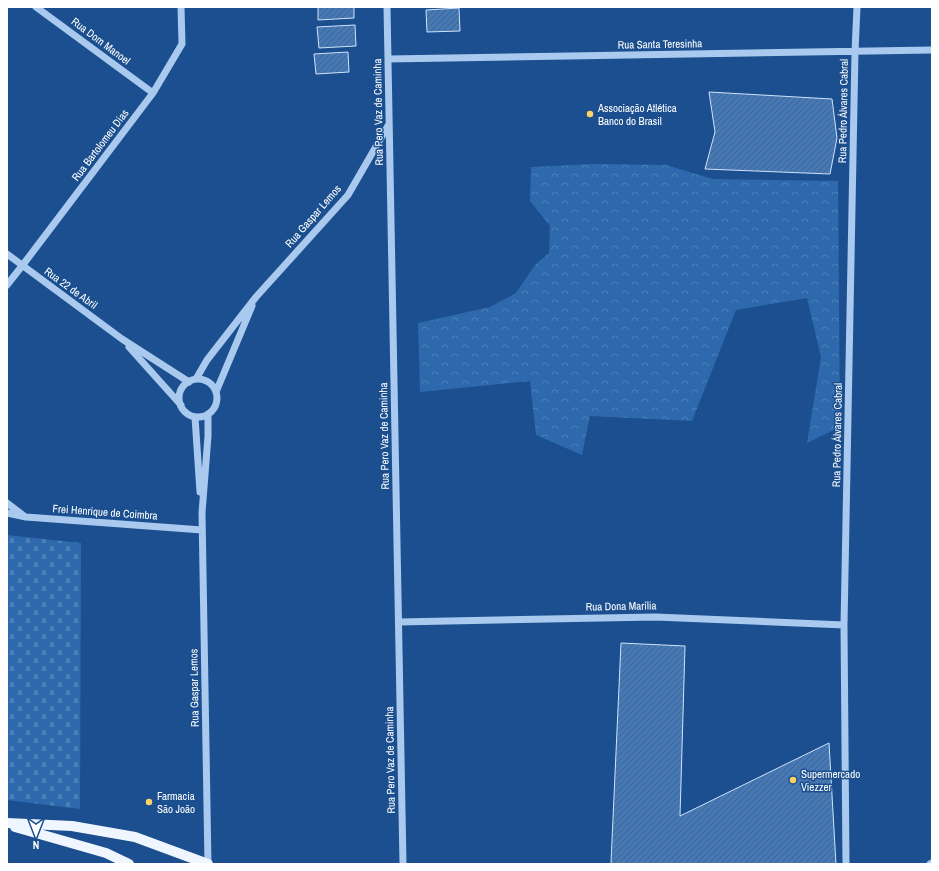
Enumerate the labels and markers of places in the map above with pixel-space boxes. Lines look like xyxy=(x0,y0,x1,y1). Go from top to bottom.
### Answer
place label: Associação Atlética Banco do Brasil xyxy=(597,101,677,128)
marker: Associação Atlética Banco do Brasil xyxy=(585,109,595,119)
place label: Supermercado Viezzer xyxy=(801,767,860,794)
marker: Supermercado Viezzer xyxy=(788,775,798,785)
place label: Farmacia São João xyxy=(157,789,195,816)
marker: Farmacia São João xyxy=(144,797,154,807)

